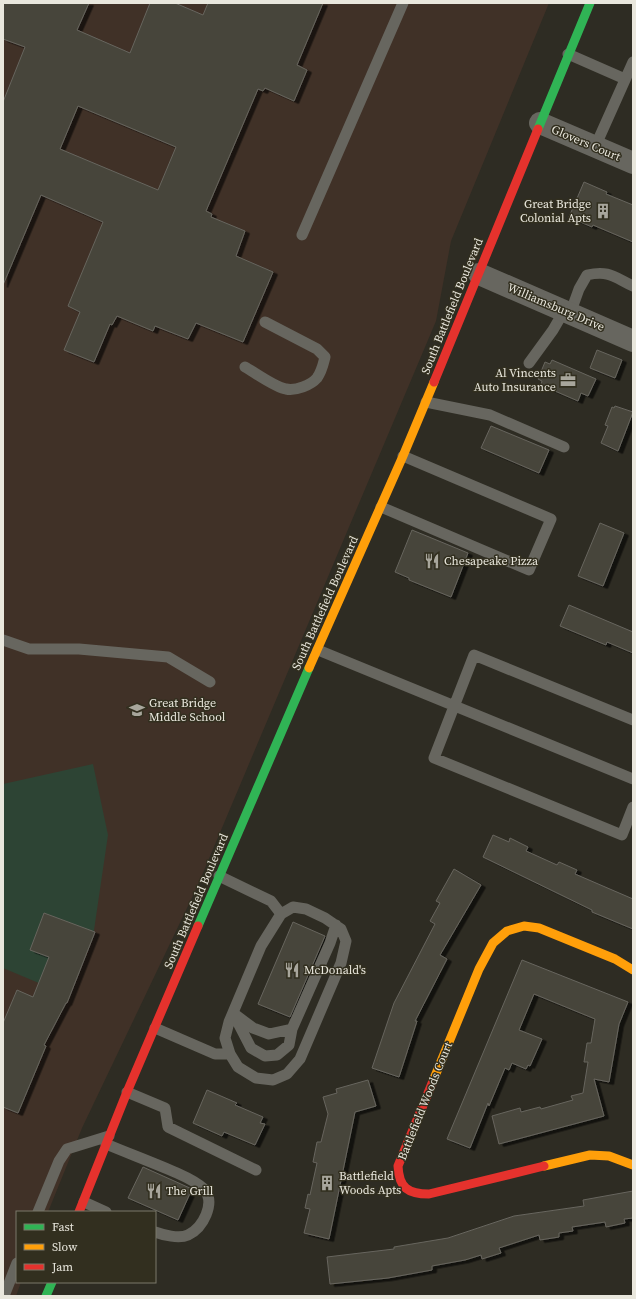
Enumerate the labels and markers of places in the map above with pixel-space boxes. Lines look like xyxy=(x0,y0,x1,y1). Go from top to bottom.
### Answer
place label: Great Bridge Colonial Apts xyxy=(520,196,591,226)
building icon: Great Bridge Colonial Apts xyxy=(594,202,612,220)
place label: Al Vincents Auto Insurance xyxy=(474,365,556,395)
office icon: Al Vincents Auto Insurance xyxy=(559,371,577,389)
restaurant icon: Chesapeake Pizza xyxy=(423,552,441,570)
place label: Chesapeake Pizza xyxy=(444,553,539,569)
place label: Great Bridge Middle School xyxy=(149,695,226,725)
school or university icon: Great Bridge Middle School xyxy=(128,701,146,719)
restaurant icon: McDonald's xyxy=(283,961,301,979)
place label: McDonald's xyxy=(304,962,366,978)
place label: Battlefield Woods Apts xyxy=(339,1168,401,1198)
building icon: Battlefield Woods Apts xyxy=(318,1174,336,1192)
restaurant icon: The Grill xyxy=(145,1182,163,1200)
place label: The Grill xyxy=(166,1183,214,1199)

